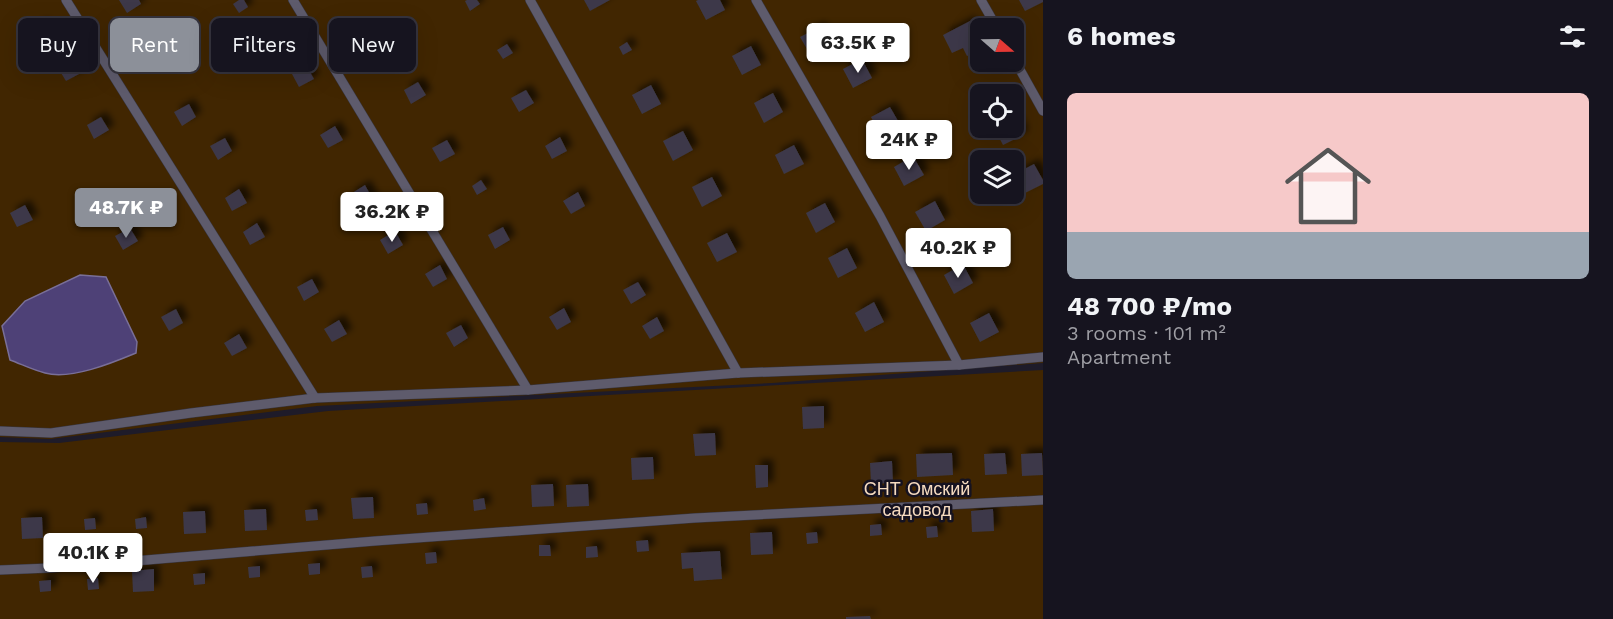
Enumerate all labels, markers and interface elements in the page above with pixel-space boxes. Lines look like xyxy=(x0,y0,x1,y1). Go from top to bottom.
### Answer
chip: Buy xyxy=(18,18,98,72)
chip: Rent xyxy=(110,18,199,72)
chip: Filters xyxy=(211,18,317,72)
chip: New xyxy=(329,18,416,72)
north arrow xyxy=(970,18,1024,72)
map controls xyxy=(970,18,1024,204)
icon: filters xyxy=(1556,20,1589,53)
text: 6 homes xyxy=(1067,21,1176,51)
pin: 63.5K ₽ xyxy=(803,23,913,74)
text: 63.5K ₽ xyxy=(821,30,895,54)
button: locate xyxy=(970,84,1024,138)
pin: 24K ₽ xyxy=(867,120,951,171)
text: 24K ₽ xyxy=(880,127,938,151)
icon: home xyxy=(1274,132,1382,240)
button: layers xyxy=(970,150,1024,204)
pin: 48.7K ₽ xyxy=(71,188,181,239)
pin: 36.2K ₽ xyxy=(337,192,447,243)
text: 48.7K ₽ xyxy=(89,195,163,219)
text: 36.2K ₽ xyxy=(354,199,430,223)
pin: 40.2K ₽ xyxy=(903,228,1013,279)
text: 40.2K ₽ xyxy=(920,235,996,259)
text: 48 700 ₽/mo xyxy=(1067,291,1232,321)
text: 3 rooms · 101 m² xyxy=(1067,321,1226,345)
text: Apartment xyxy=(1067,345,1171,369)
park label: СНТ Омский садовод xyxy=(864,478,970,520)
pin: 40.1K ₽ xyxy=(38,533,148,584)
text: 40.1K ₽ xyxy=(57,540,129,564)

